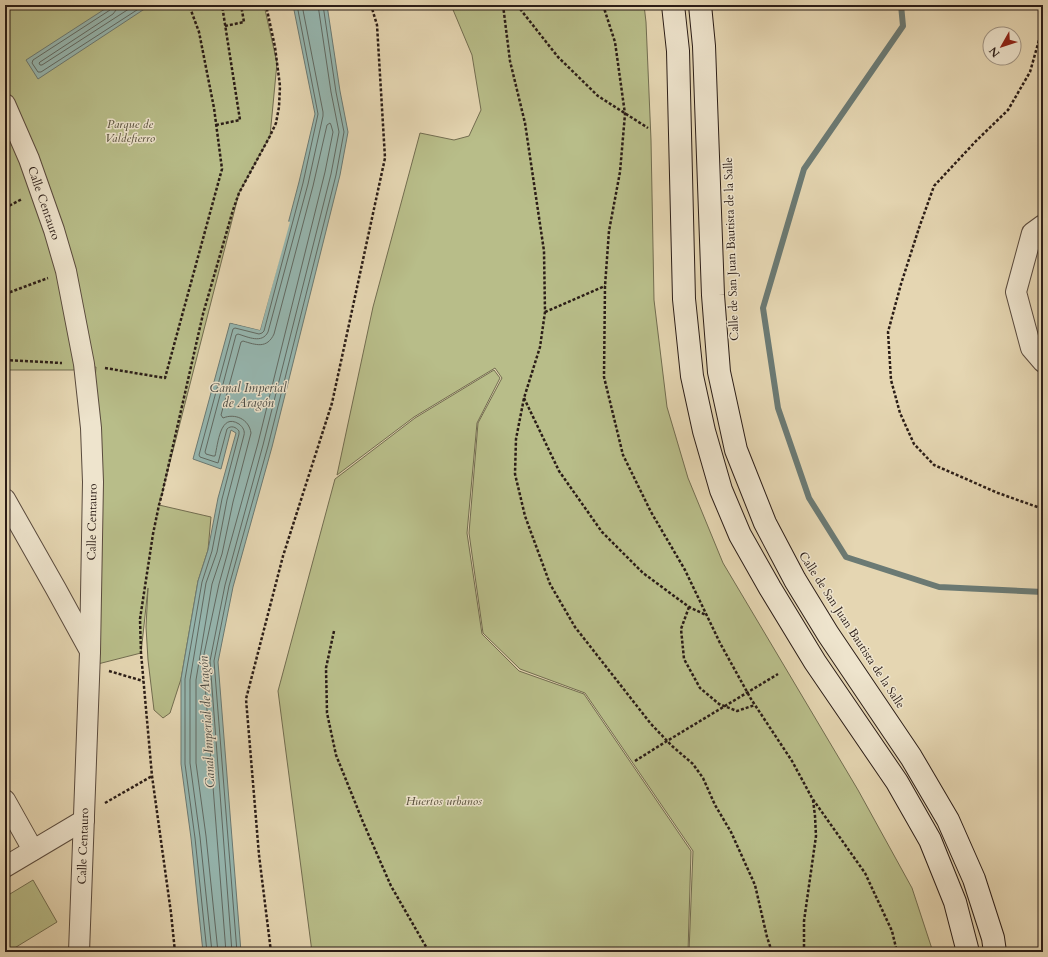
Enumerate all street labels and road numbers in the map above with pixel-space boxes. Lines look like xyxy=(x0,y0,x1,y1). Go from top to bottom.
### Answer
street label: Calle de San Juan Bautista de la Salle xyxy=(720,157,742,341)
street label: Calle Centauro xyxy=(24,164,64,242)
street label: Calle Centauro xyxy=(83,483,101,561)
street label: Calle de San Juan Bautista de la Salle xyxy=(795,549,909,711)
street label: Calle Centauro xyxy=(74,807,92,885)

